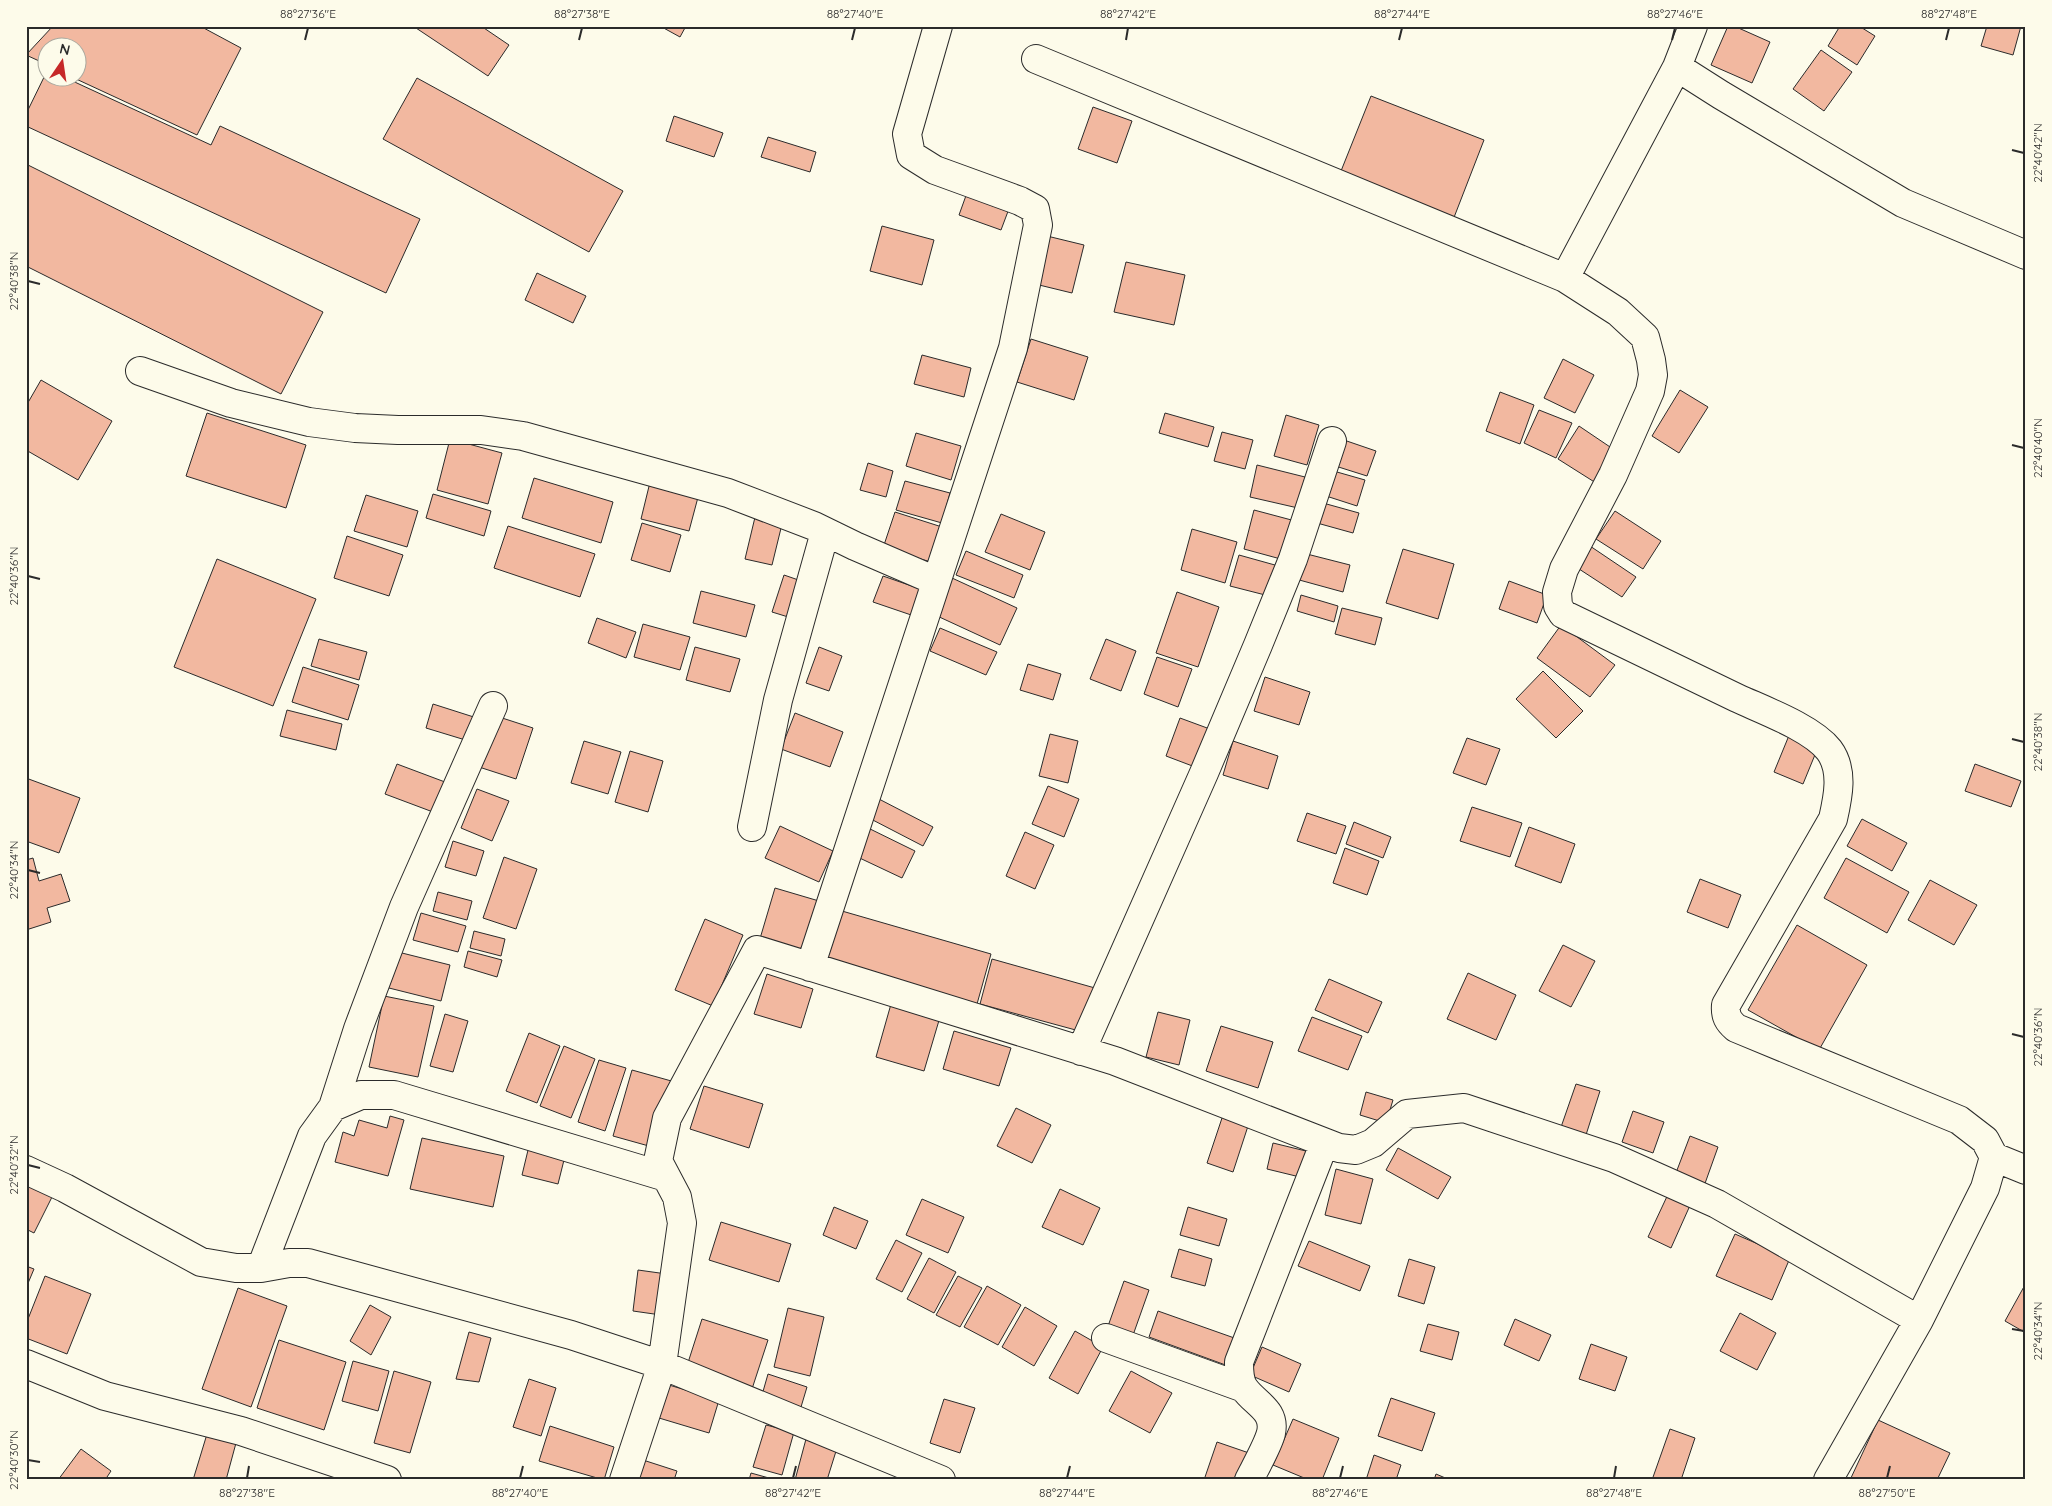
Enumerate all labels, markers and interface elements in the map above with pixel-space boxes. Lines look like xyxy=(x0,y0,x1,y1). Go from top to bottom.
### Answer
text: 88°27'36"E xyxy=(280,6,336,21)
text: 88°27'38"E xyxy=(554,6,610,21)
text: 88°27'40"E xyxy=(827,6,884,21)
text: 88°27'42"E xyxy=(1100,6,1156,21)
text: 88°27'44"E xyxy=(1374,6,1430,21)
text: 88°27'46"E xyxy=(1647,6,1703,21)
text: 88°27'48"E xyxy=(1921,6,1977,21)
north arrow xyxy=(38,38,88,88)
text: N xyxy=(58,39,72,59)
text: 22°40'42"N xyxy=(2030,123,2045,183)
text: 22°40'38"N xyxy=(6,251,21,311)
text: 22°40'40"N xyxy=(2030,418,2045,478)
text: 22°40'36"N xyxy=(6,546,21,606)
text: 22°40'38"N xyxy=(2030,712,2045,772)
text: 22°40'34"N xyxy=(6,840,21,900)
text: 22°40'36"N xyxy=(2030,1007,2045,1067)
text: 22°40'32"N xyxy=(6,1135,21,1195)
text: 22°40'34"N xyxy=(2030,1301,2045,1361)
text: 22°40'30"N xyxy=(6,1430,21,1490)
text: 88°27'38"E xyxy=(219,1485,275,1500)
text: 88°27'40"E xyxy=(492,1485,549,1500)
text: 88°27'42"E xyxy=(765,1485,821,1500)
text: 88°27'44"E xyxy=(1039,1485,1095,1500)
text: 88°27'46"E xyxy=(1312,1485,1368,1500)
text: 88°27'48"E xyxy=(1586,1485,1642,1500)
text: 88°27'50"E xyxy=(1859,1485,1916,1500)

